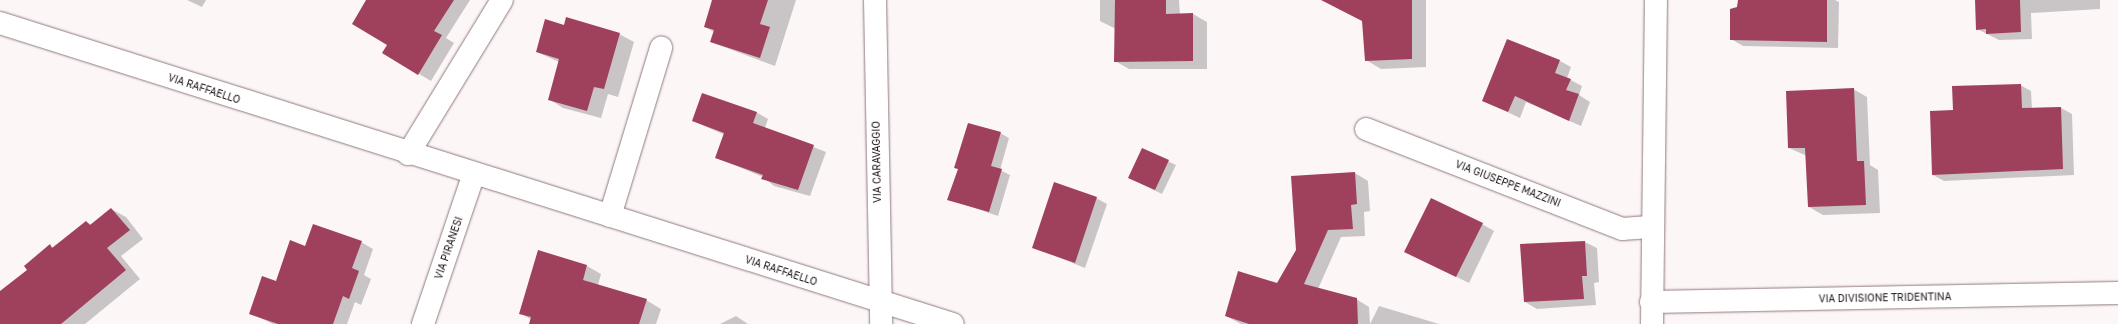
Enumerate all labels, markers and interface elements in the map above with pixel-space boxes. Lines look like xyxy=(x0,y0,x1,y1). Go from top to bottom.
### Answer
street label: VIA RAFFAELLO xyxy=(166,72,242,106)
street label: VIA CARAVAGGIO xyxy=(870,121,884,203)
street label: VIA GIUSEPPE MAZZINI xyxy=(1454,158,1562,210)
street label: VIA PIRANESI xyxy=(433,215,465,281)
street label: VIA RAFFAELLO xyxy=(743,254,819,288)
street label: VIA DIVISIONE TRIDENTINA xyxy=(1819,291,1951,305)

